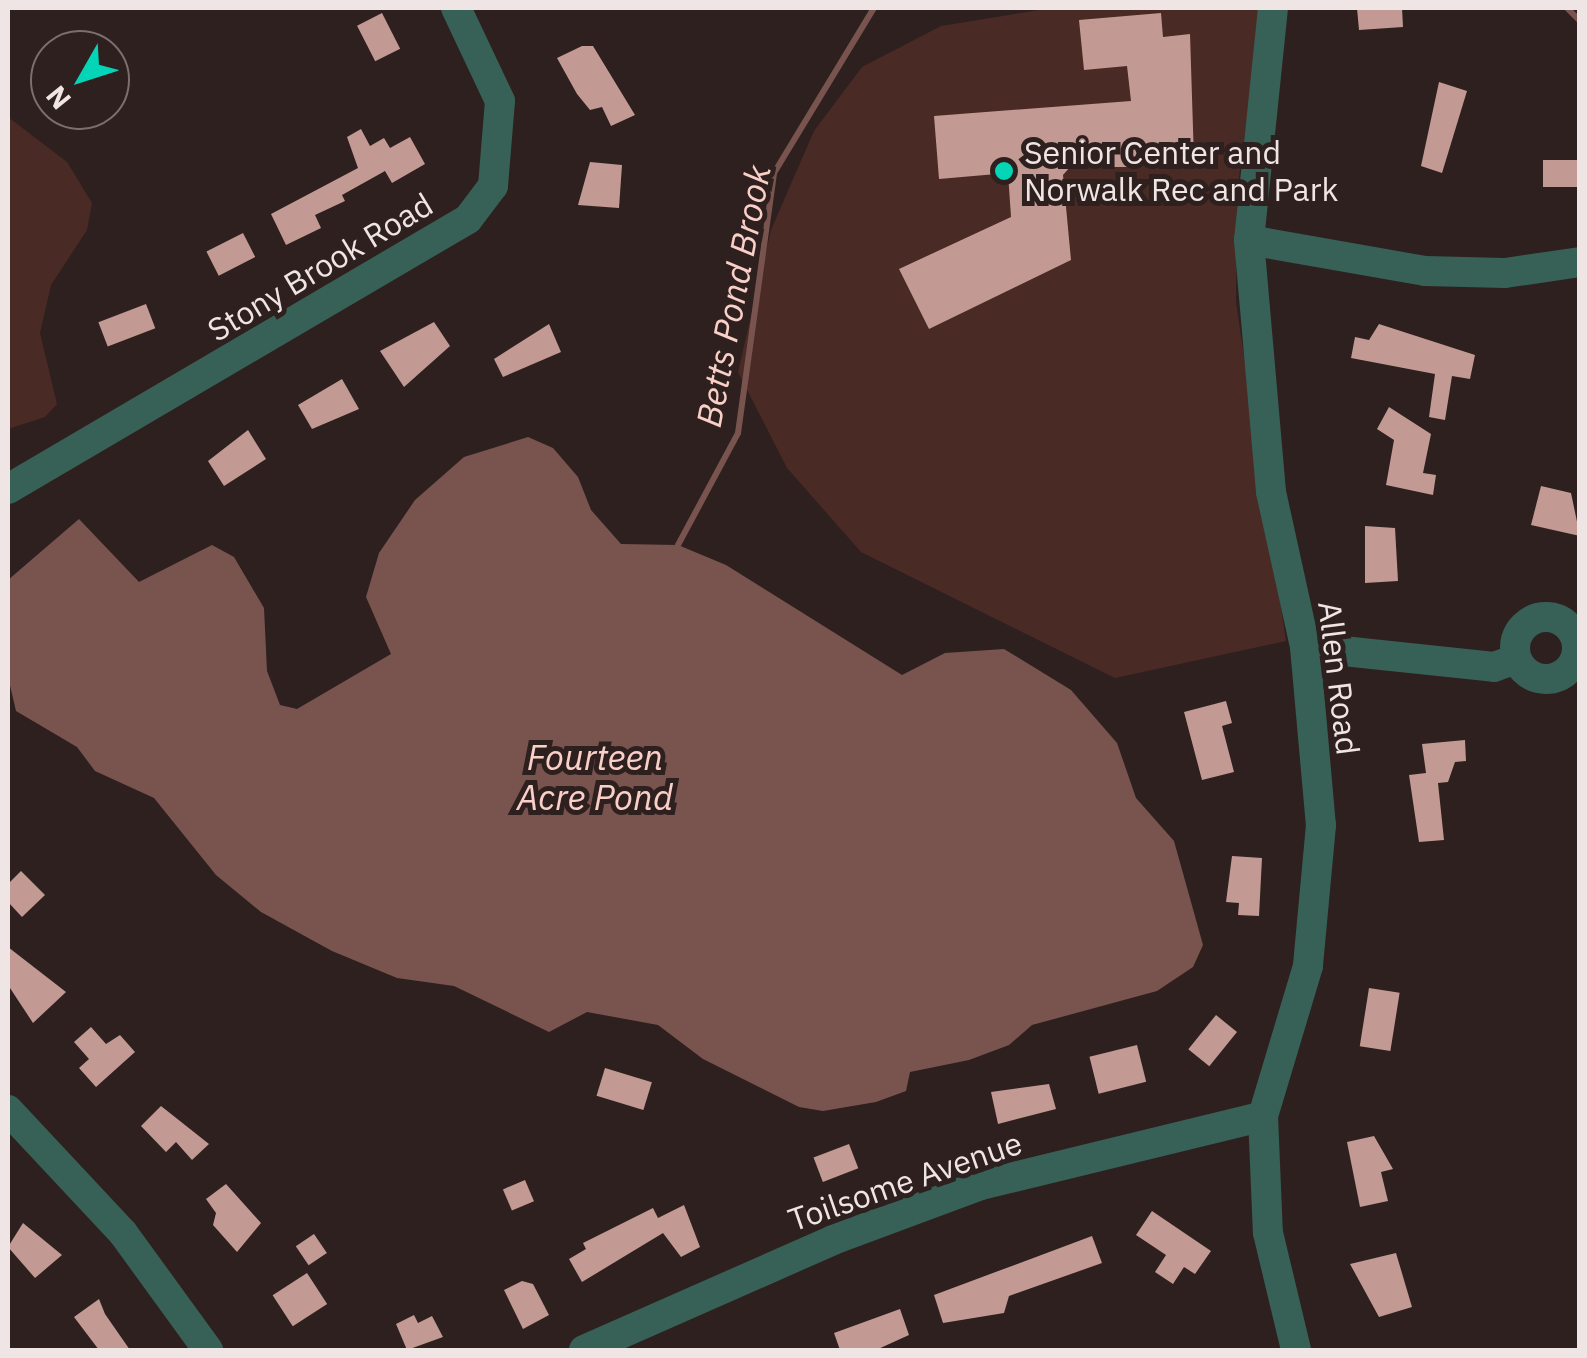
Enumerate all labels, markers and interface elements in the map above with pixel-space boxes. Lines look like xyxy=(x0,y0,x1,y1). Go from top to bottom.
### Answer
north arrow xyxy=(30,30,130,130)
text: N xyxy=(37,78,79,117)
place label: Senior Center and Norwalk Rec and Park xyxy=(1024,134,1338,209)
marker: Senior Center and Norwalk Rec and Park xyxy=(993,160,1015,182)
water label: Betts Pond Brook xyxy=(687,162,779,430)
street label: Stony Brook Road xyxy=(201,185,439,349)
street label: Allen Road xyxy=(1311,599,1367,757)
water label: Fourteen Acre Pond xyxy=(517,736,673,818)
street label: Toilsome Avenue xyxy=(783,1123,1027,1239)

